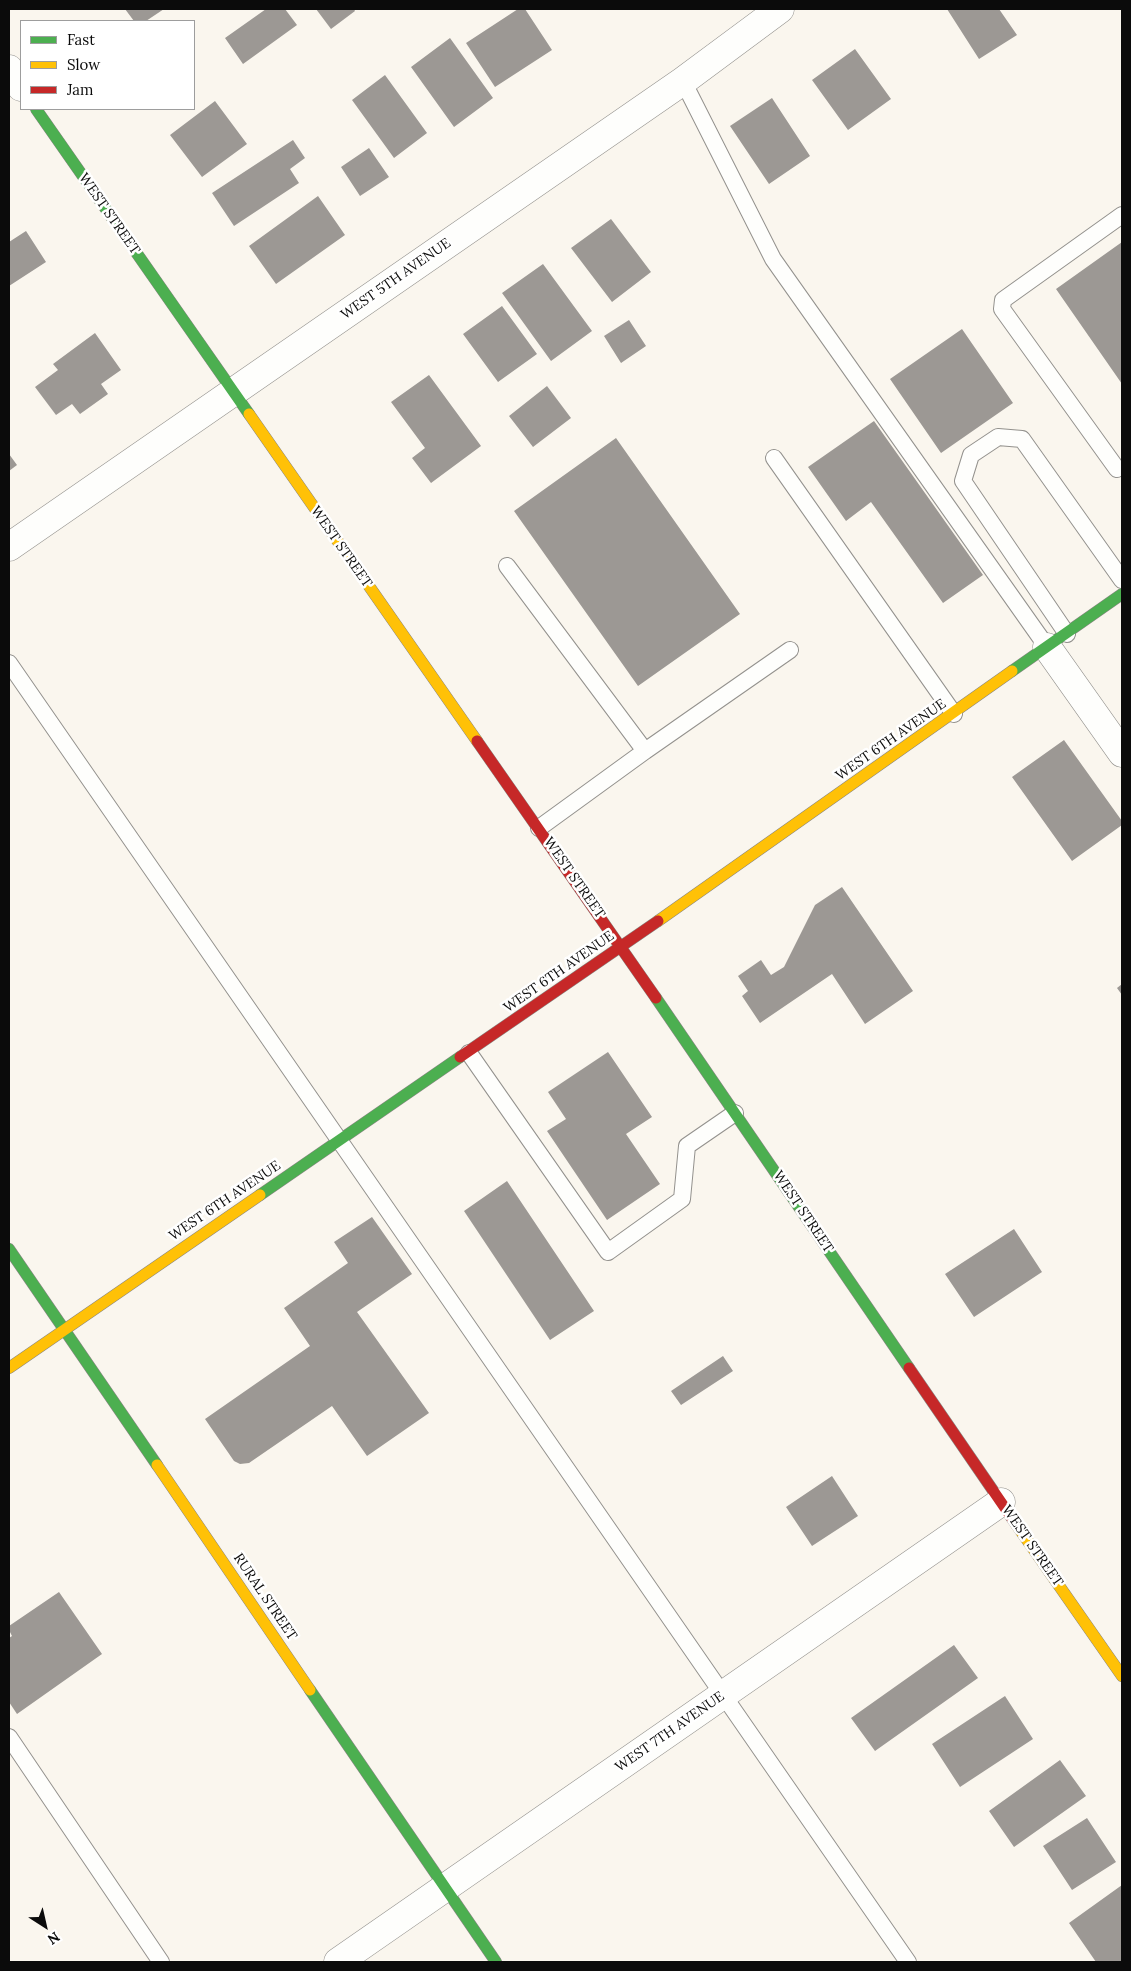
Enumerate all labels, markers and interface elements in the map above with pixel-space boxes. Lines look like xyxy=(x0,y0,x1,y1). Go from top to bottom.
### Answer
legend xyxy=(20,20,195,110)
text: Fast xyxy=(67,30,95,49)
text: Slow xyxy=(67,55,100,74)
text: Jam xyxy=(67,80,94,99)
street label: WEST STREET xyxy=(75,170,143,258)
street label: WEST 5TH AVENUE xyxy=(338,235,454,323)
street label: WEST STREET xyxy=(307,503,375,591)
street label: WEST 6TH AVENUE xyxy=(833,696,949,784)
street label: WEST STREET xyxy=(540,834,608,922)
street label: WEST 6TH AVENUE xyxy=(501,928,617,1016)
street label: WEST 6TH AVENUE xyxy=(166,1157,284,1245)
street label: WEST STREET xyxy=(769,1168,837,1256)
street label: WEST STREET xyxy=(998,1502,1066,1590)
street label: RURAL STREET xyxy=(230,1550,300,1644)
street label: WEST 7TH AVENUE xyxy=(612,1688,728,1776)
north arrow xyxy=(20,1901,70,1951)
text: N xyxy=(44,1928,63,1949)

